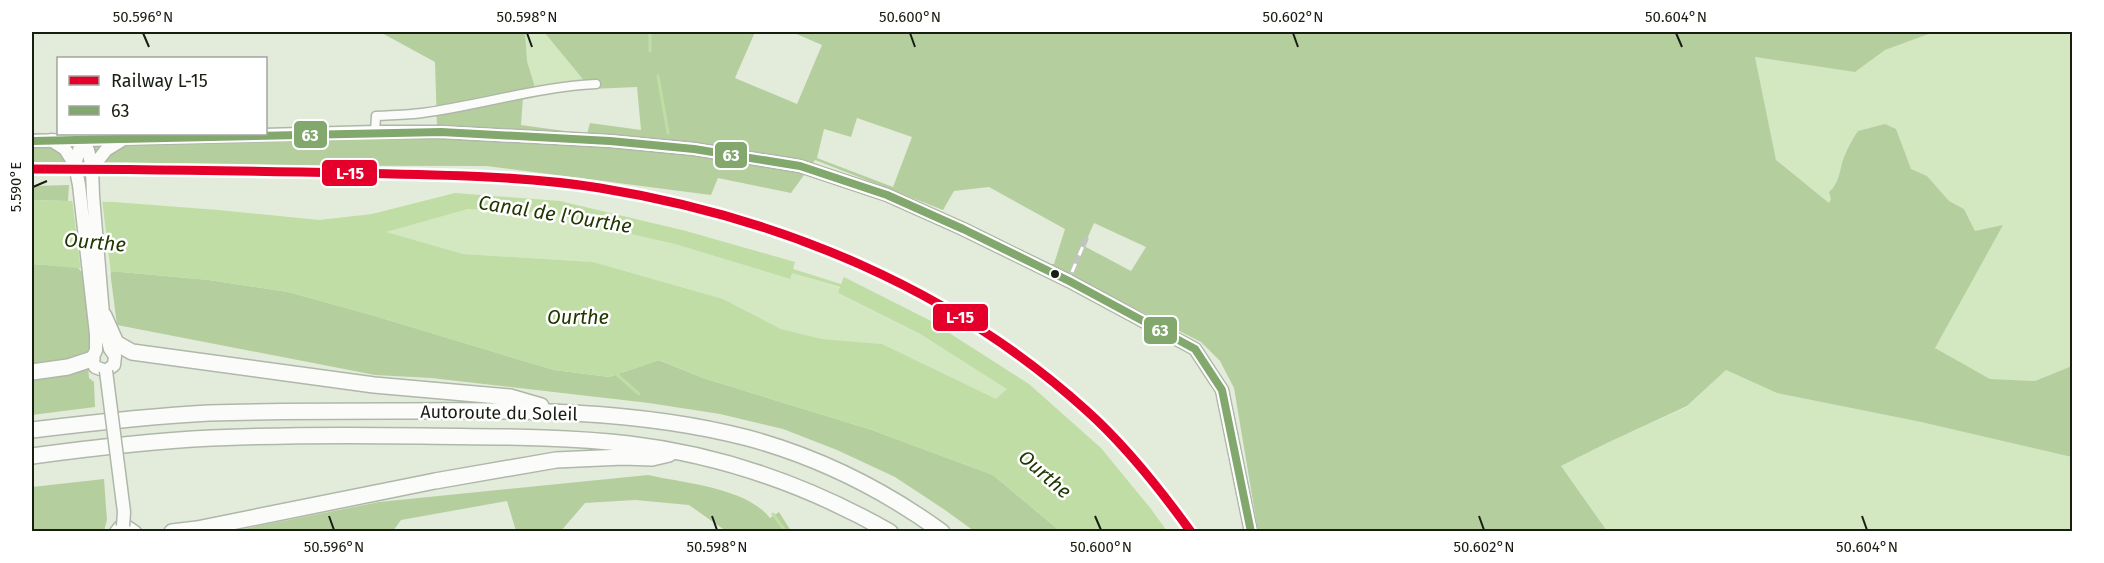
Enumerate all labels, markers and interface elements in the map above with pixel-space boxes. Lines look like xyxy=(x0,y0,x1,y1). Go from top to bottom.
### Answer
text: 50.596°N xyxy=(113,8,173,26)
text: 50.598°N xyxy=(496,8,558,26)
text: 50.600°N xyxy=(879,8,941,26)
text: 50.602°N xyxy=(1262,8,1324,26)
text: 50.604°N xyxy=(1645,8,1707,26)
legend xyxy=(57,57,267,135)
text: Railway L-15 xyxy=(111,70,208,92)
text: 63 xyxy=(111,100,129,122)
line badge: 63 xyxy=(293,120,328,149)
text: 63 xyxy=(301,126,319,145)
line badge: 63 xyxy=(714,141,748,169)
text: 63 xyxy=(722,146,740,165)
line badge: L-15 xyxy=(321,159,378,187)
text: 5.590°E xyxy=(7,162,25,212)
text: L-15 xyxy=(336,164,364,183)
water label: Canal de l'Ourthe xyxy=(477,190,633,238)
water label: Ourthe xyxy=(63,227,127,257)
unlabelled marker xyxy=(1049,268,1061,280)
line badge: L-15 xyxy=(932,303,989,332)
water label: Ourthe xyxy=(547,305,609,329)
text: L-15 xyxy=(946,308,974,327)
line badge: 63 xyxy=(1143,316,1178,345)
text: 63 xyxy=(1151,321,1169,340)
street label: Autoroute du Soleil xyxy=(420,401,578,425)
water label: Ourthe xyxy=(1014,445,1076,503)
text: 50.596°N xyxy=(304,538,364,556)
text: 50.598°N xyxy=(686,538,748,556)
text: 50.600°N xyxy=(1070,538,1132,556)
text: 50.602°N xyxy=(1453,538,1515,556)
text: 50.604°N xyxy=(1836,538,1898,556)

